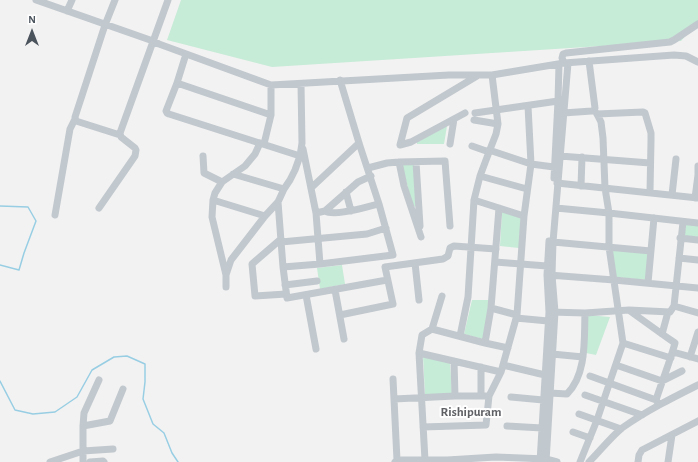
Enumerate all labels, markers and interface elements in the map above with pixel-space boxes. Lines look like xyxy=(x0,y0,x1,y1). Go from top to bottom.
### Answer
north arrow xyxy=(12,12,52,52)
text: N xyxy=(28,14,36,25)
district label: Rishipuram xyxy=(441,404,501,420)

